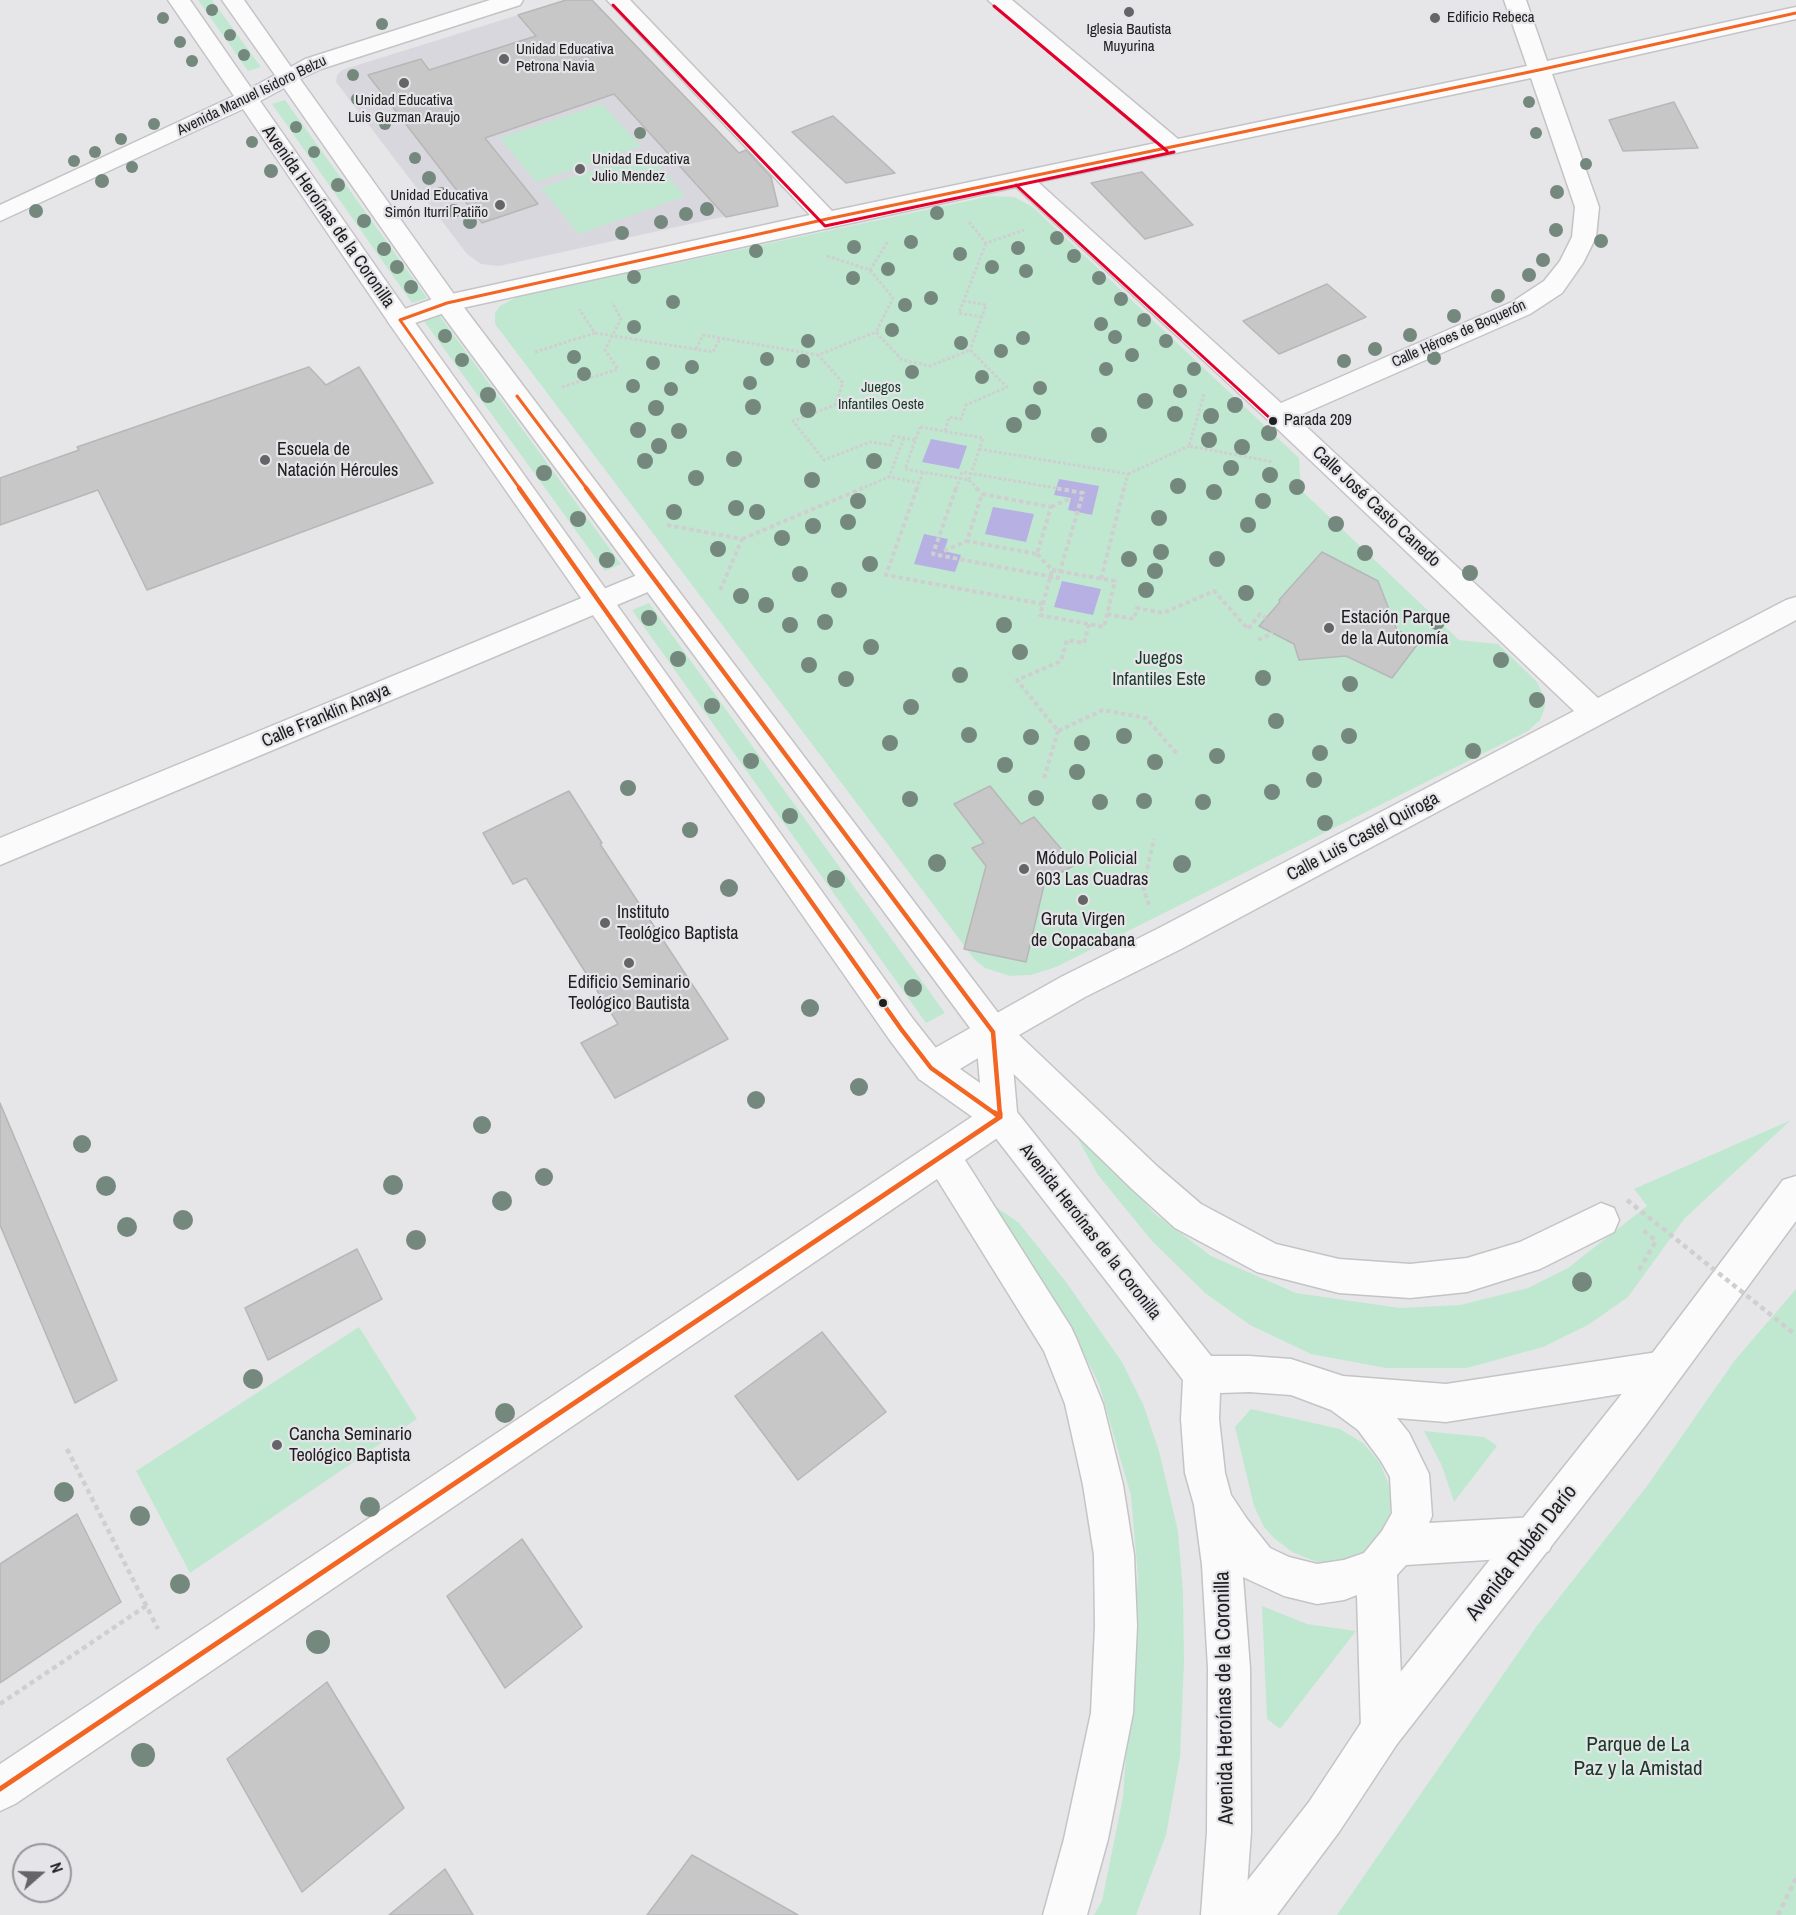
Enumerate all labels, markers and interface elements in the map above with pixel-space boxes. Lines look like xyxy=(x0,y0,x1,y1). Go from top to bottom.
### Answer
marker: Iglesia Bautista Muyurina xyxy=(1122,5,1136,19)
place label: Edificio Rebeca xyxy=(1447,9,1535,27)
marker: Edificio Rebeca xyxy=(1428,11,1442,25)
place label: Iglesia Bautista Muyurina xyxy=(1087,21,1171,56)
place label: Unidad Educativa Petrona Navia xyxy=(516,41,614,76)
street label: Avenida Manuel Isidoro Belzu xyxy=(174,52,330,140)
marker: Unidad Educativa Petrona Navia xyxy=(497,52,511,66)
marker: Unidad Educativa Luis Guzman Araujo xyxy=(397,76,411,90)
place label: Unidad Educativa Luis Guzman Araujo xyxy=(348,92,460,127)
street label: Avenida Heroínas de la Coronilla xyxy=(257,122,399,312)
place label: Unidad Educativa Julio Mendez xyxy=(592,151,690,186)
marker: Unidad Educativa Julio Mendez xyxy=(573,162,587,176)
place label: Unidad Educativa Simón Iturri Patiño xyxy=(385,187,488,222)
marker: Unidad Educativa Simón Iturri Patiño xyxy=(493,198,507,212)
street label: Calle Héroes de Boquerón xyxy=(1389,296,1529,372)
park label: Juegos Infantiles Oeste xyxy=(838,379,924,414)
place label: Parada 209 xyxy=(1284,411,1352,431)
marker: Parada 209 xyxy=(1267,415,1279,427)
place label: Escuela de Natación Hércules xyxy=(277,439,398,482)
street label: Calle José Casto Canedo xyxy=(1307,442,1445,572)
marker: Escuela de Natación Hércules xyxy=(258,453,272,467)
place label: Estación Parque de la Autonomía xyxy=(1341,607,1450,650)
marker: Estación Parque de la Autonomía xyxy=(1322,621,1336,635)
park label: Juegos Infantiles Este xyxy=(1112,648,1206,690)
street label: Calle Franklin Anaya xyxy=(259,679,393,753)
street label: Calle Luis Castel Quiroga xyxy=(1283,788,1443,886)
place label: Módulo Policial 603 Las Cuadras xyxy=(1036,848,1148,890)
marker: Módulo Policial 603 Las Cuadras xyxy=(1017,862,1031,876)
marker: Gruta Virgen de Copacabana xyxy=(1076,893,1090,907)
place label: Instituto Teológico Baptista xyxy=(617,902,738,944)
place label: Gruta Virgen de Copacabana xyxy=(1031,909,1135,952)
marker: Instituto Teológico Baptista xyxy=(598,916,612,930)
marker: Edificio Seminario Teológico Bautista xyxy=(622,956,636,970)
place label: Edificio Seminario Teológico Bautista xyxy=(568,972,690,1014)
unlabelled marker xyxy=(877,997,889,1009)
street label: Avenida Heroínas de la Coronilla xyxy=(1015,1140,1165,1324)
place label: Cancha Seminario Teológico Baptista xyxy=(289,1424,412,1466)
marker: Cancha Seminario Teológico Baptista xyxy=(270,1438,284,1452)
street label: Avenida Rubén Darío xyxy=(1461,1480,1583,1626)
street label: Avenida Heroínas de la Coronilla xyxy=(1210,1571,1240,1825)
park label: Parque de La Paz y la Amistad xyxy=(1573,1732,1703,1782)
north arrow xyxy=(12,1843,72,1903)
text: N xyxy=(45,1859,69,1876)

